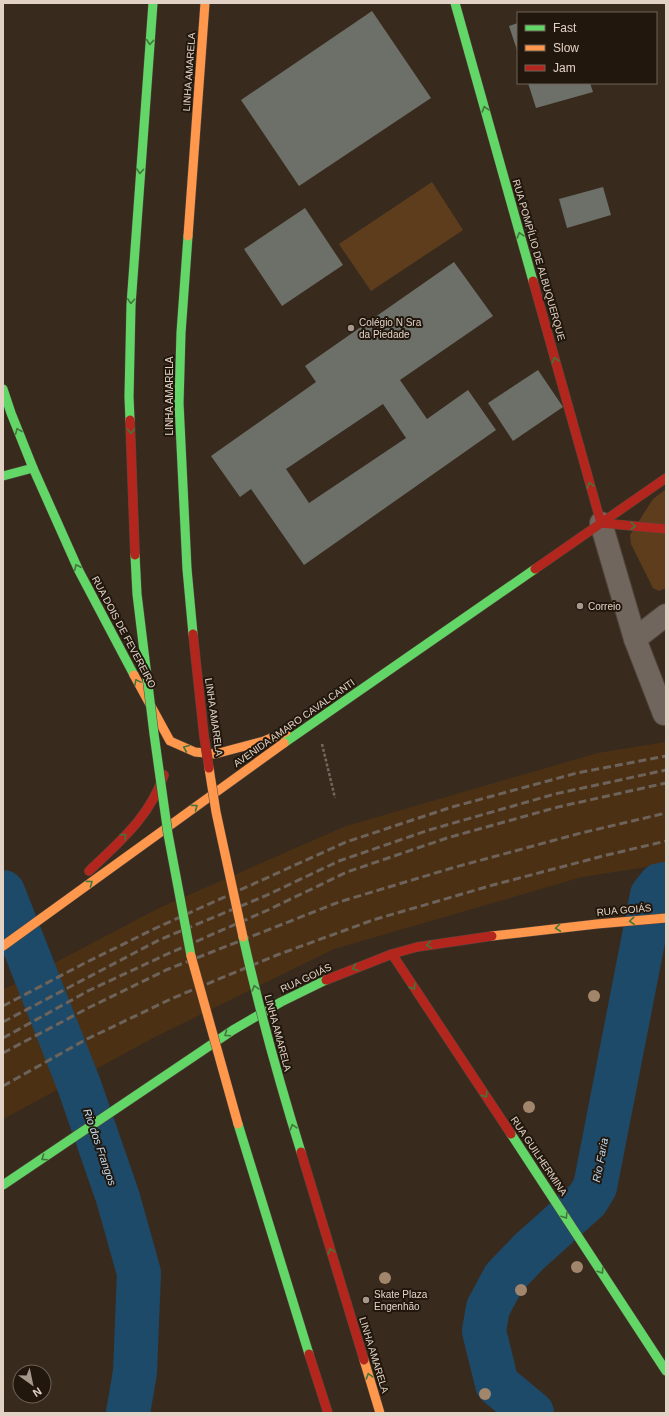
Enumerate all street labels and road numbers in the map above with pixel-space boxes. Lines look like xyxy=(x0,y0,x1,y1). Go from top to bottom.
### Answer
street label: LINHA AMARELA xyxy=(181,32,197,112)
street label: RUA POMPÍLIO DE ALBUQUERQUE xyxy=(511,178,568,342)
street label: LINHA AMARELA xyxy=(164,356,175,435)
street label: RUA DOIS DE FEVEREIRO xyxy=(90,574,158,690)
street label: LINHA AMARELA xyxy=(203,677,225,757)
street label: AVENIDA AMARO CAVALCANTI xyxy=(231,677,357,769)
street label: RUA GOIÁS xyxy=(596,901,652,918)
street label: RUA GOIÁS xyxy=(278,960,334,995)
street label: LINHA AMARELA xyxy=(262,993,294,1073)
street label: RUA GUILHERMINA xyxy=(508,1114,570,1198)
street label: LINHA AMARELA xyxy=(357,1316,391,1395)

